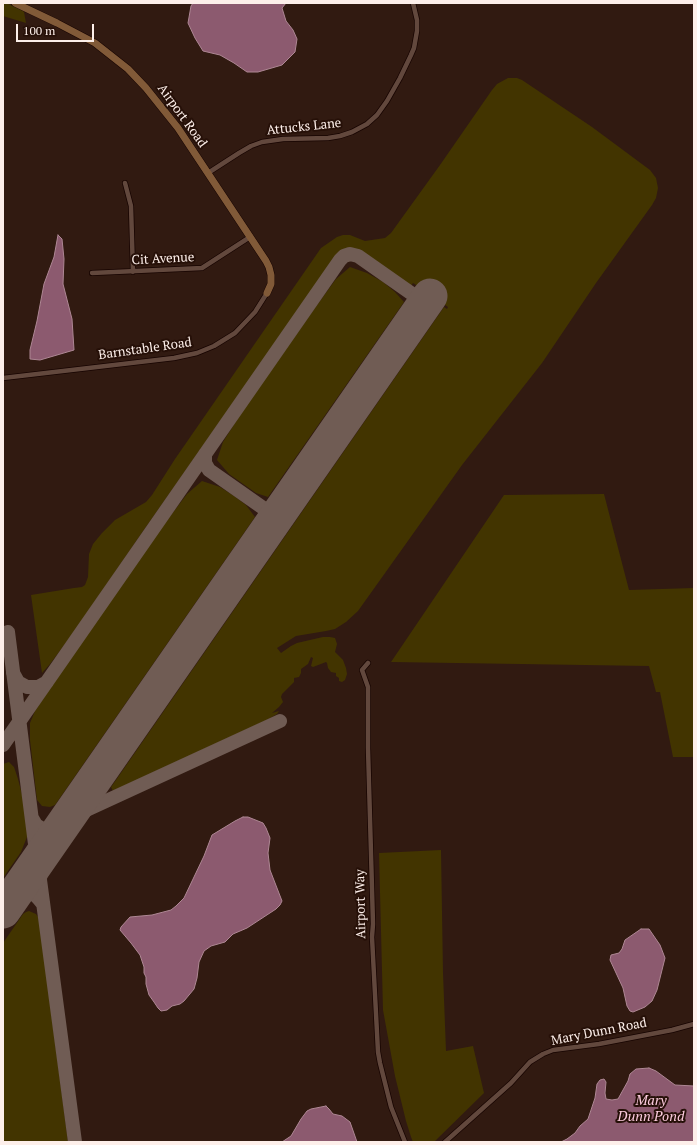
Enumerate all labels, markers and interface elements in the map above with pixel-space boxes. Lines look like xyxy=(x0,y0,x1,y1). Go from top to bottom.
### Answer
scale bar xyxy=(18,16,96,42)
text: 100 m xyxy=(23,23,55,38)
street label: Airport Road xyxy=(154,81,210,151)
street label: Attucks Lane xyxy=(266,115,342,139)
street label: Cit Avenue xyxy=(131,250,195,268)
street label: Barnstable Road xyxy=(97,335,193,363)
street label: Airport Way xyxy=(353,869,369,939)
street label: Mary Dunn Road xyxy=(550,1015,648,1049)
water label: Mary Dunn Pond xyxy=(618,1093,684,1126)

